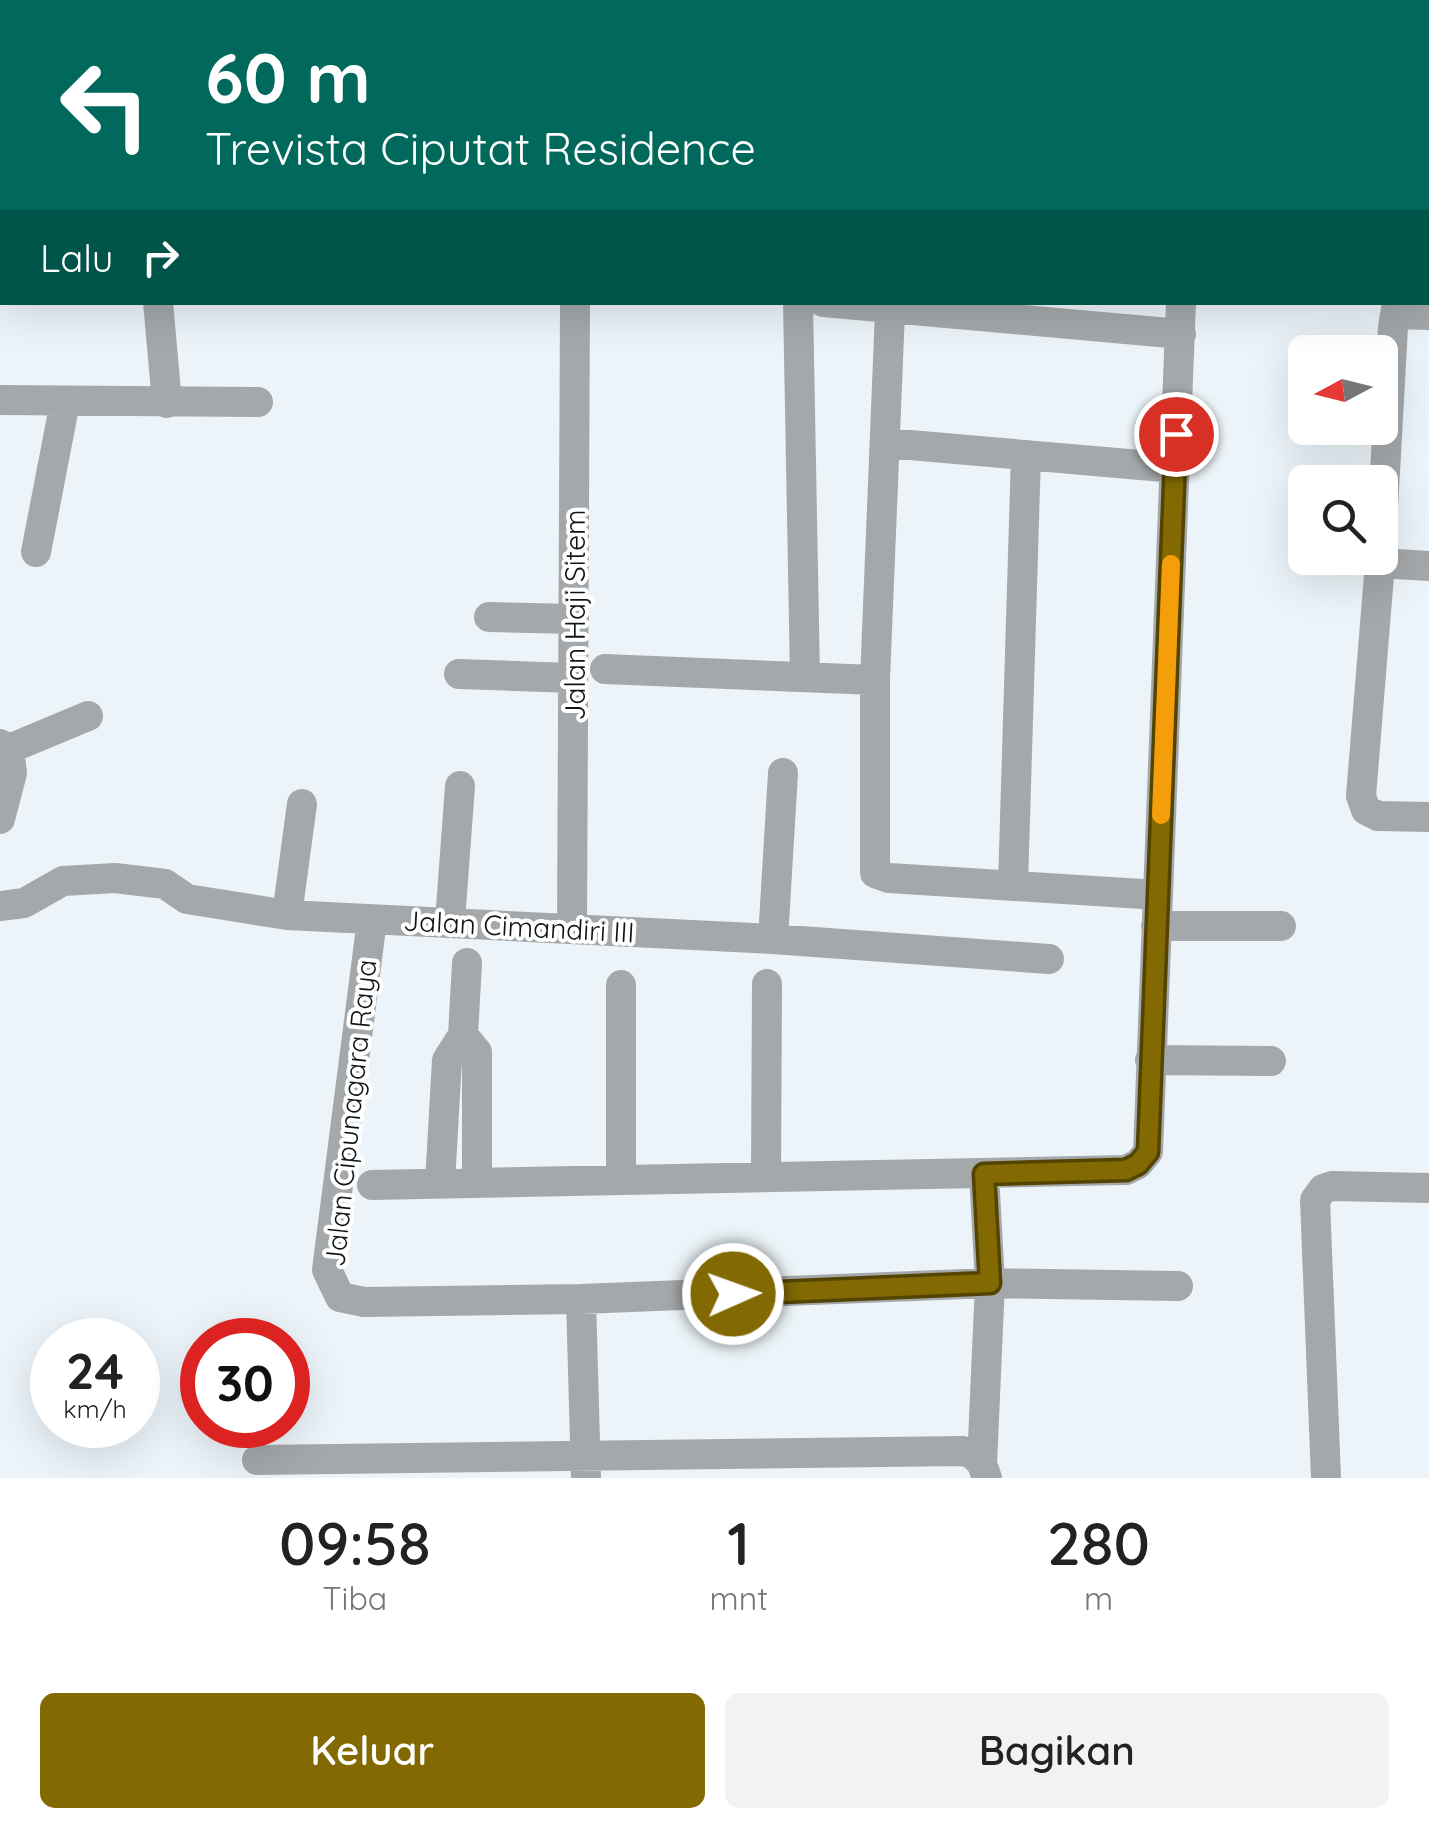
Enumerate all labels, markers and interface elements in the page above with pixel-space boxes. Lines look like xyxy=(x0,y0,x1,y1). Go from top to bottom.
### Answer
text: 60 m xyxy=(205,33,371,121)
icon: left xyxy=(40,40,170,170)
text: Trevista Ciputat Residence xyxy=(205,120,756,176)
icon: right xyxy=(133,230,188,285)
text: Lalu xyxy=(40,234,113,282)
north arrow xyxy=(1288,335,1398,445)
map controls xyxy=(1288,335,1398,575)
pin xyxy=(1134,392,1219,477)
icon: arrive xyxy=(1149,407,1204,462)
button: search xyxy=(1288,465,1398,575)
street label: Jalan Haji Sitem xyxy=(557,510,592,720)
street label: Jalan Cimandiri III xyxy=(402,902,636,950)
street label: Jalan Cipunagara Raya xyxy=(316,958,384,1268)
position arrow xyxy=(681,1242,785,1346)
speed limit sign: 30 xyxy=(180,1318,310,1448)
text: 24 xyxy=(66,1339,124,1402)
text: km/h xyxy=(63,1393,127,1424)
text: 09:58 xyxy=(279,1505,431,1580)
text: 1 xyxy=(727,1505,750,1580)
text: 280 xyxy=(1047,1505,1150,1580)
text: Tiba xyxy=(322,1578,387,1618)
text: mnt xyxy=(710,1578,768,1618)
text: m xyxy=(1084,1578,1113,1618)
button: Keluar xyxy=(40,1693,705,1808)
button: Bagikan xyxy=(725,1693,1389,1808)

